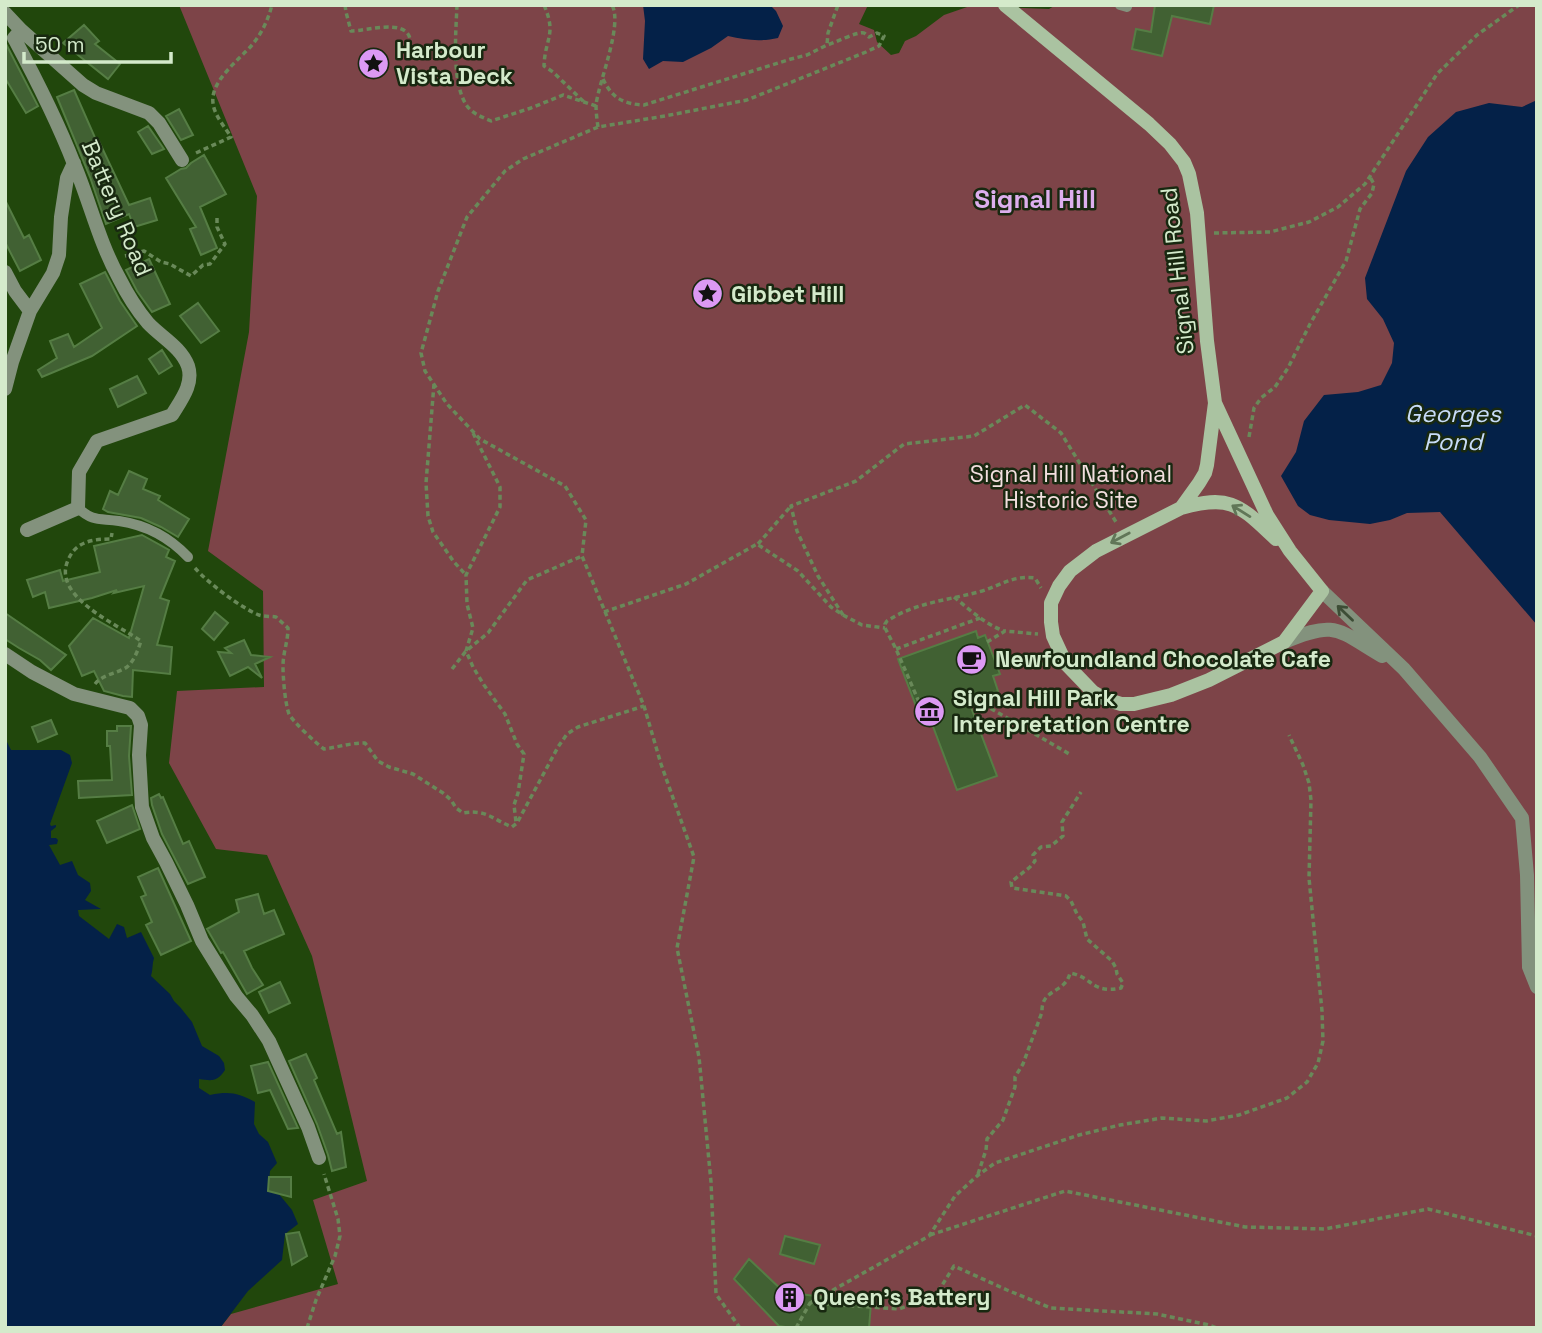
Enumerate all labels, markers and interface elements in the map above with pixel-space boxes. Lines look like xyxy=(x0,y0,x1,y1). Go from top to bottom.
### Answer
scale bar xyxy=(24,21,172,65)
text: 50 m xyxy=(35,31,85,58)
place label: Harbour Vista Deck xyxy=(396,35,513,91)
place icon: Harbour Vista Deck xyxy=(356,46,390,80)
street label: Battery Road xyxy=(75,135,159,281)
district label: Signal Hill xyxy=(974,182,1096,216)
street label: Signal Hill Road xyxy=(1153,186,1201,356)
place icon: Gibbet Hill xyxy=(691,277,725,311)
place label: Gibbet Hill xyxy=(731,279,844,309)
water label: Georges Pond xyxy=(1405,398,1502,457)
park label: Signal Hill National Historic Site xyxy=(970,459,1172,515)
one-way arrow xyxy=(1232,503,1252,517)
one-way arrow xyxy=(1110,532,1131,546)
one-way arrow xyxy=(1337,605,1354,622)
cafe icon: Newfoundland Chocolate Cafe xyxy=(955,642,989,676)
place label: Newfoundland Chocolate Cafe xyxy=(995,644,1331,674)
place label: Signal Hill Park Interpretation Centre xyxy=(953,683,1190,739)
museum icon: Signal Hill Park Interpretation Centre xyxy=(913,694,947,728)
building icon: Queen's Battery xyxy=(773,1280,807,1314)
place label: Queen's Battery xyxy=(813,1282,991,1312)

